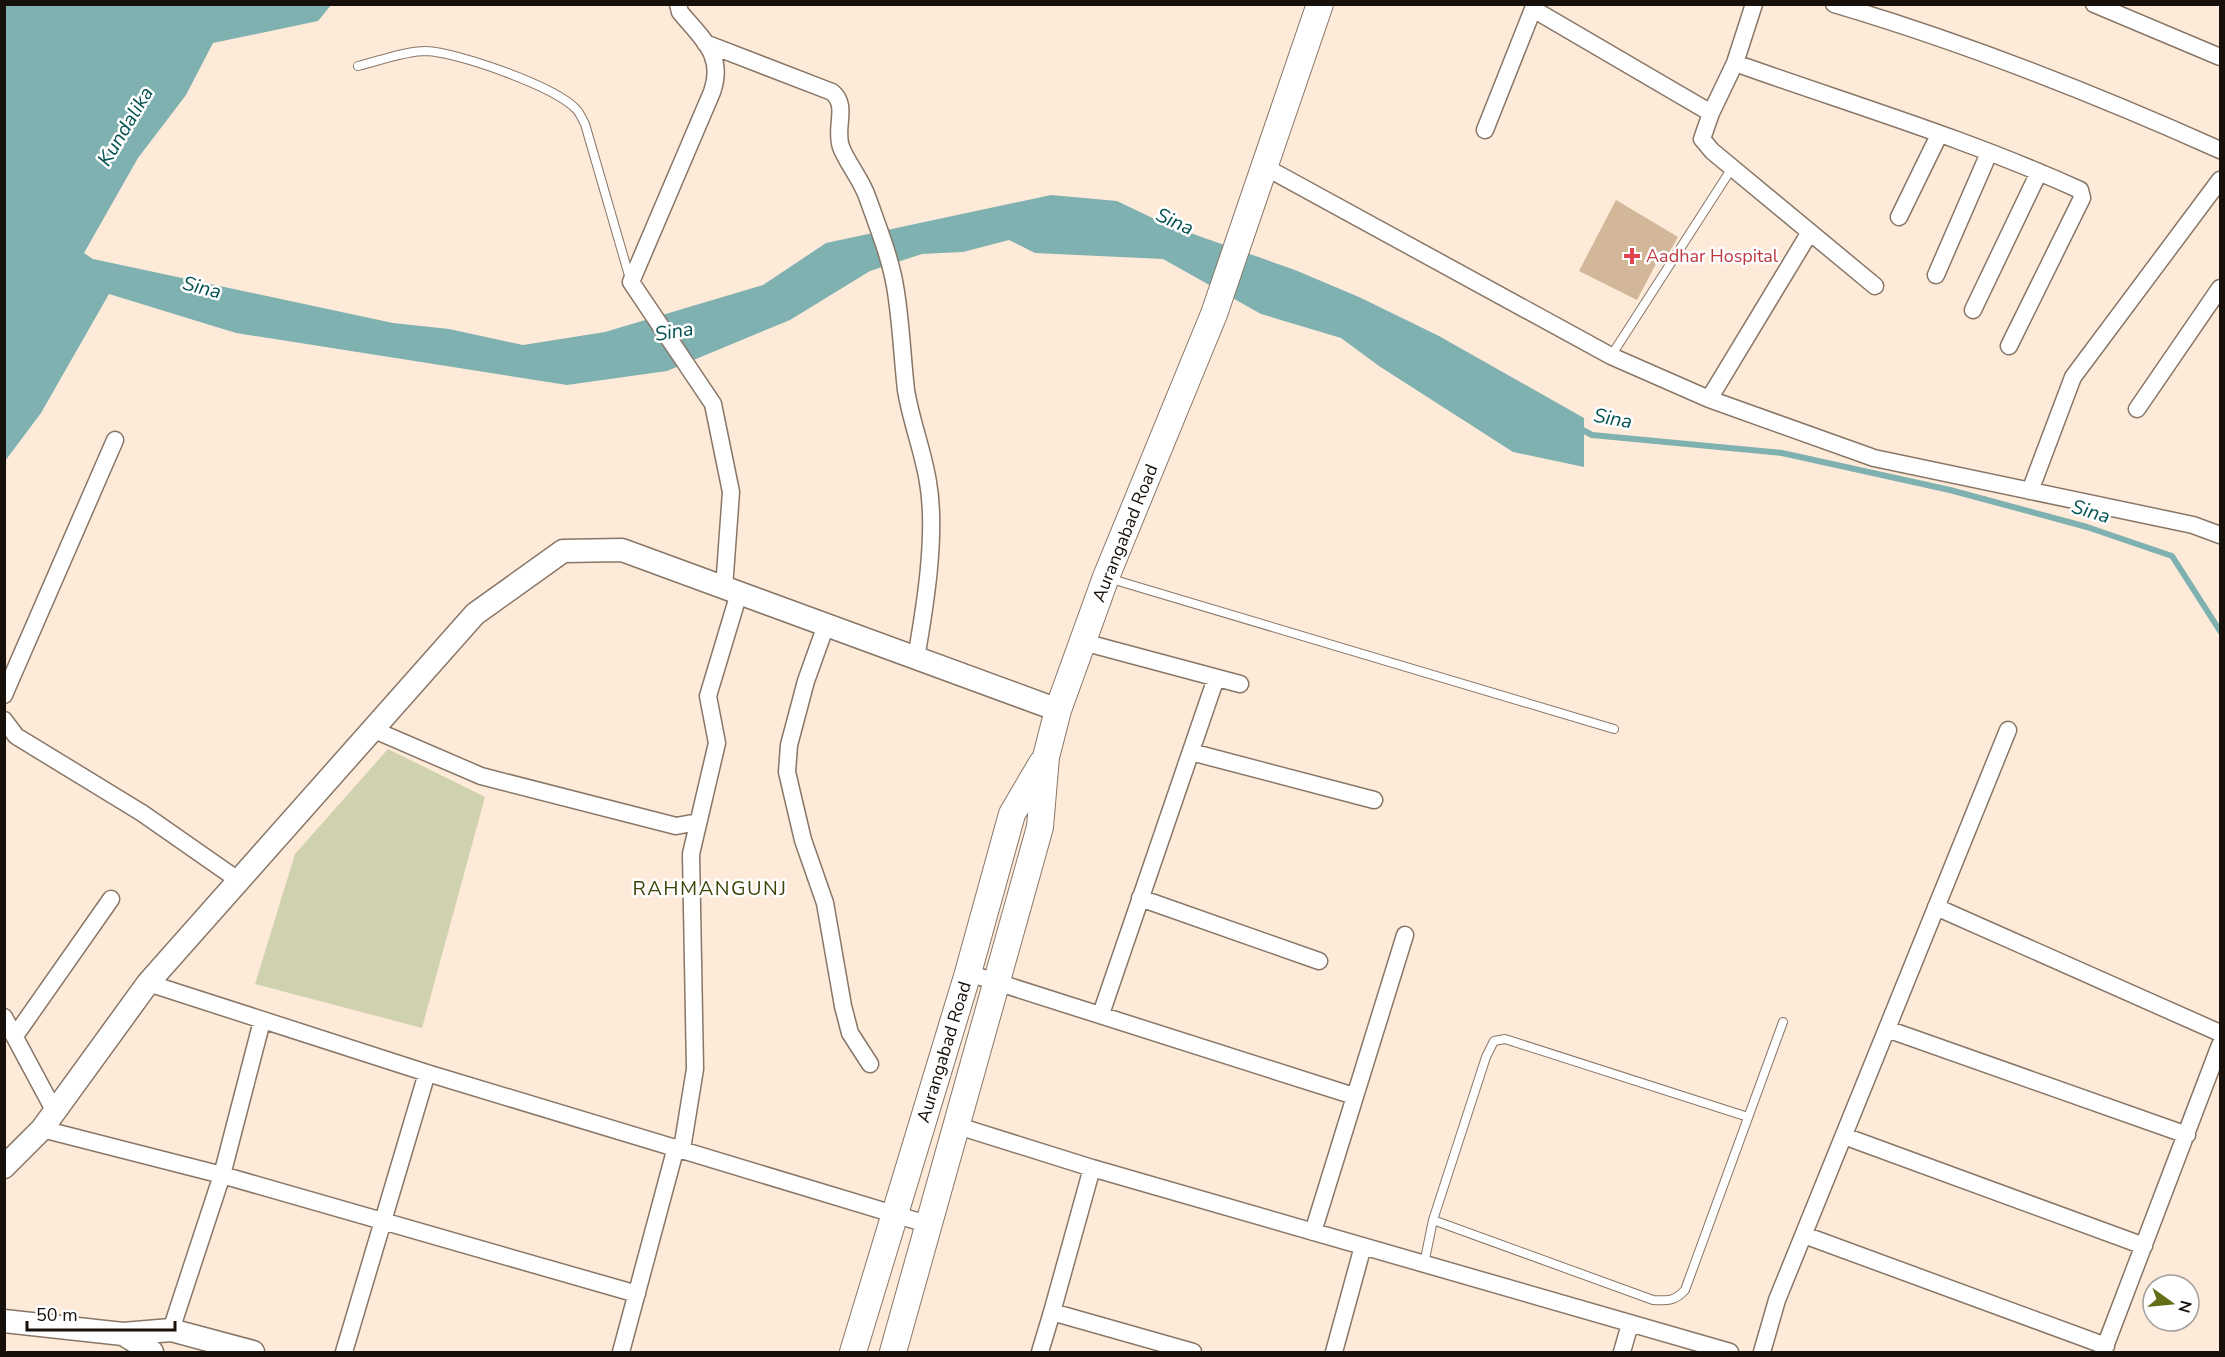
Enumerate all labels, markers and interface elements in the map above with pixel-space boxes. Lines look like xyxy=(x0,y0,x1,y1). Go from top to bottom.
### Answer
water label: Kundalika xyxy=(91,82,160,171)
water label: Sina xyxy=(1152,201,1198,242)
place label: Aadhar Hospital xyxy=(1646,244,1779,268)
marker: Aadhar Hospital xyxy=(1623,247,1641,265)
water label: Sina xyxy=(180,270,224,305)
water label: Sina xyxy=(653,315,695,348)
water label: Sina xyxy=(1591,402,1634,435)
street label: Aurangabad Road xyxy=(1086,461,1164,605)
water label: Sina xyxy=(2068,493,2113,530)
district label: RAHMANGUNJ xyxy=(633,875,787,902)
street label: Aurangabad Road xyxy=(911,978,977,1126)
north arrow xyxy=(2141,1273,2201,1333)
scale bar xyxy=(27,1294,176,1332)
text: N xyxy=(2172,1298,2197,1315)
text: 50 m xyxy=(36,1303,78,1327)

